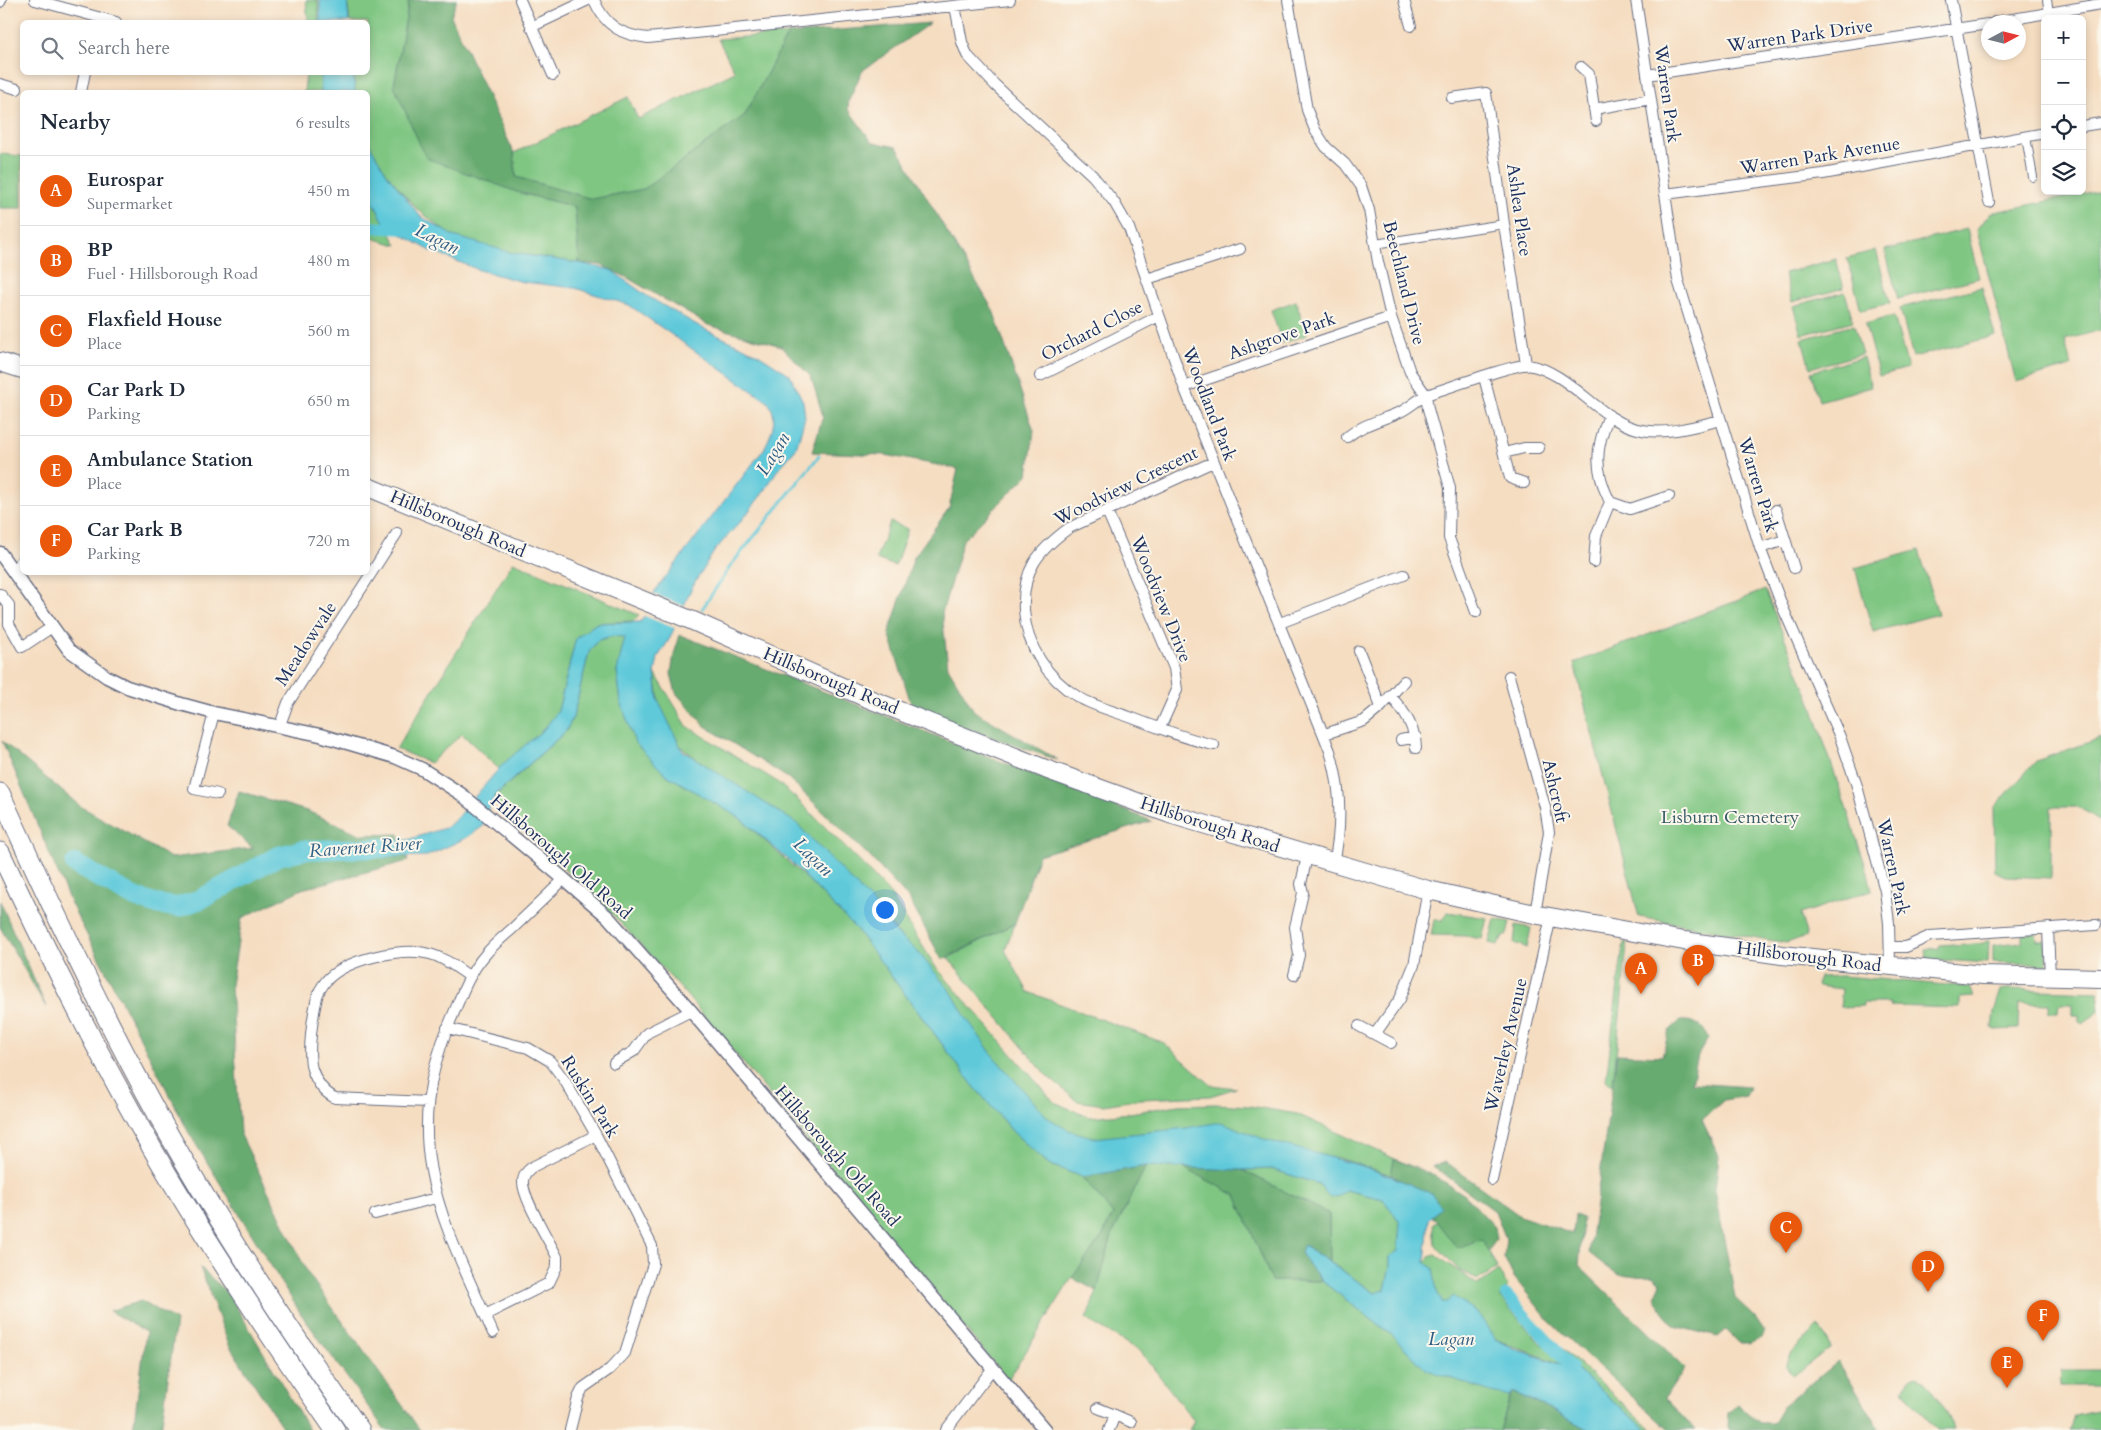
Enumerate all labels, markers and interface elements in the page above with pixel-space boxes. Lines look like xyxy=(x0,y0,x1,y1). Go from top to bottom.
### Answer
street label: Warren Park Drive xyxy=(1724,13,1875,59)
north arrow xyxy=(1981,15,2026,60)
map controls xyxy=(2041,15,2086,195)
button: + xyxy=(2041,15,2086,60)
search box xyxy=(20,20,370,75)
icon: search xyxy=(38,34,66,62)
text: Search here xyxy=(78,35,170,61)
street label: Warren Park xyxy=(1648,42,1686,145)
button: − xyxy=(2041,60,2086,105)
button: locate xyxy=(2041,105,2086,150)
text: Nearby xyxy=(40,108,111,137)
text: 6 results xyxy=(296,112,350,134)
street label: Warren Park Avenue xyxy=(1737,131,1902,181)
button: layers xyxy=(2041,150,2086,195)
street label: Ashlea Place xyxy=(1500,162,1538,258)
text: Eurospar xyxy=(87,167,164,193)
text: A xyxy=(50,180,62,202)
text: 450 m xyxy=(308,180,350,202)
text: Supermarket xyxy=(87,193,173,215)
water label: Lagan xyxy=(411,217,464,261)
street label: Beechland Drive xyxy=(1376,218,1432,348)
text: BP xyxy=(87,237,113,263)
text: B xyxy=(50,250,62,272)
text: 480 m xyxy=(308,250,350,272)
text: Fuel · Hillsborough Road xyxy=(87,263,258,285)
street label: Orchard Close xyxy=(1037,295,1147,367)
street label: Ashgrove Park xyxy=(1225,306,1339,366)
text: Flaxfield House xyxy=(87,307,222,333)
text: C xyxy=(50,320,62,342)
text: 560 m xyxy=(308,320,350,342)
text: Place xyxy=(87,333,122,355)
street label: Woodland Park xyxy=(1175,342,1242,465)
text: Car Park D xyxy=(87,377,185,403)
text: D xyxy=(49,390,63,412)
text: 650 m xyxy=(308,390,350,412)
text: Parking xyxy=(87,403,140,425)
water label: Lagan xyxy=(750,427,797,480)
street label: Warren Park xyxy=(1731,433,1784,536)
street label: Woodview Crescent xyxy=(1049,440,1202,532)
text: Ambulance Station xyxy=(87,447,253,473)
text: E xyxy=(51,460,61,482)
text: 710 m xyxy=(308,460,350,482)
text: Place xyxy=(87,473,122,495)
street label: Hillsborough Road xyxy=(386,484,530,564)
text: Car Park B xyxy=(87,517,183,543)
text: F xyxy=(51,530,61,552)
text: 720 m xyxy=(308,530,350,552)
street label: Woodview Drive xyxy=(1124,531,1198,666)
text: Parking xyxy=(87,543,140,565)
street label: Meadowvale xyxy=(269,597,343,691)
street label: Hillsborough Road xyxy=(759,641,903,721)
street label: Ashcroft xyxy=(1536,757,1574,825)
street label: Hillsborough Old Road xyxy=(485,789,637,926)
street label: Hillsborough Road xyxy=(1137,791,1283,859)
park label: Lisburn Cemetery xyxy=(1661,805,1800,830)
street label: Warren Park xyxy=(1870,815,1916,918)
water label: Ravernet River xyxy=(308,830,423,864)
water label: Lagan xyxy=(787,832,839,883)
your location xyxy=(872,897,898,923)
street label: Hillsborough Road xyxy=(1735,936,1883,978)
pin: B xyxy=(1682,945,1714,986)
pin: A xyxy=(1625,953,1657,994)
street label: Waverley Avenue xyxy=(1478,975,1534,1116)
street label: Ruskin Park xyxy=(555,1051,625,1143)
street label: Hillsborough Old Road xyxy=(769,1080,906,1232)
pin: C xyxy=(1770,1212,1802,1253)
pin: D xyxy=(1912,1251,1944,1292)
pin: F xyxy=(2027,1300,2059,1341)
water label: Lagan xyxy=(1428,1326,1475,1352)
pin: E xyxy=(1991,1347,2023,1388)

